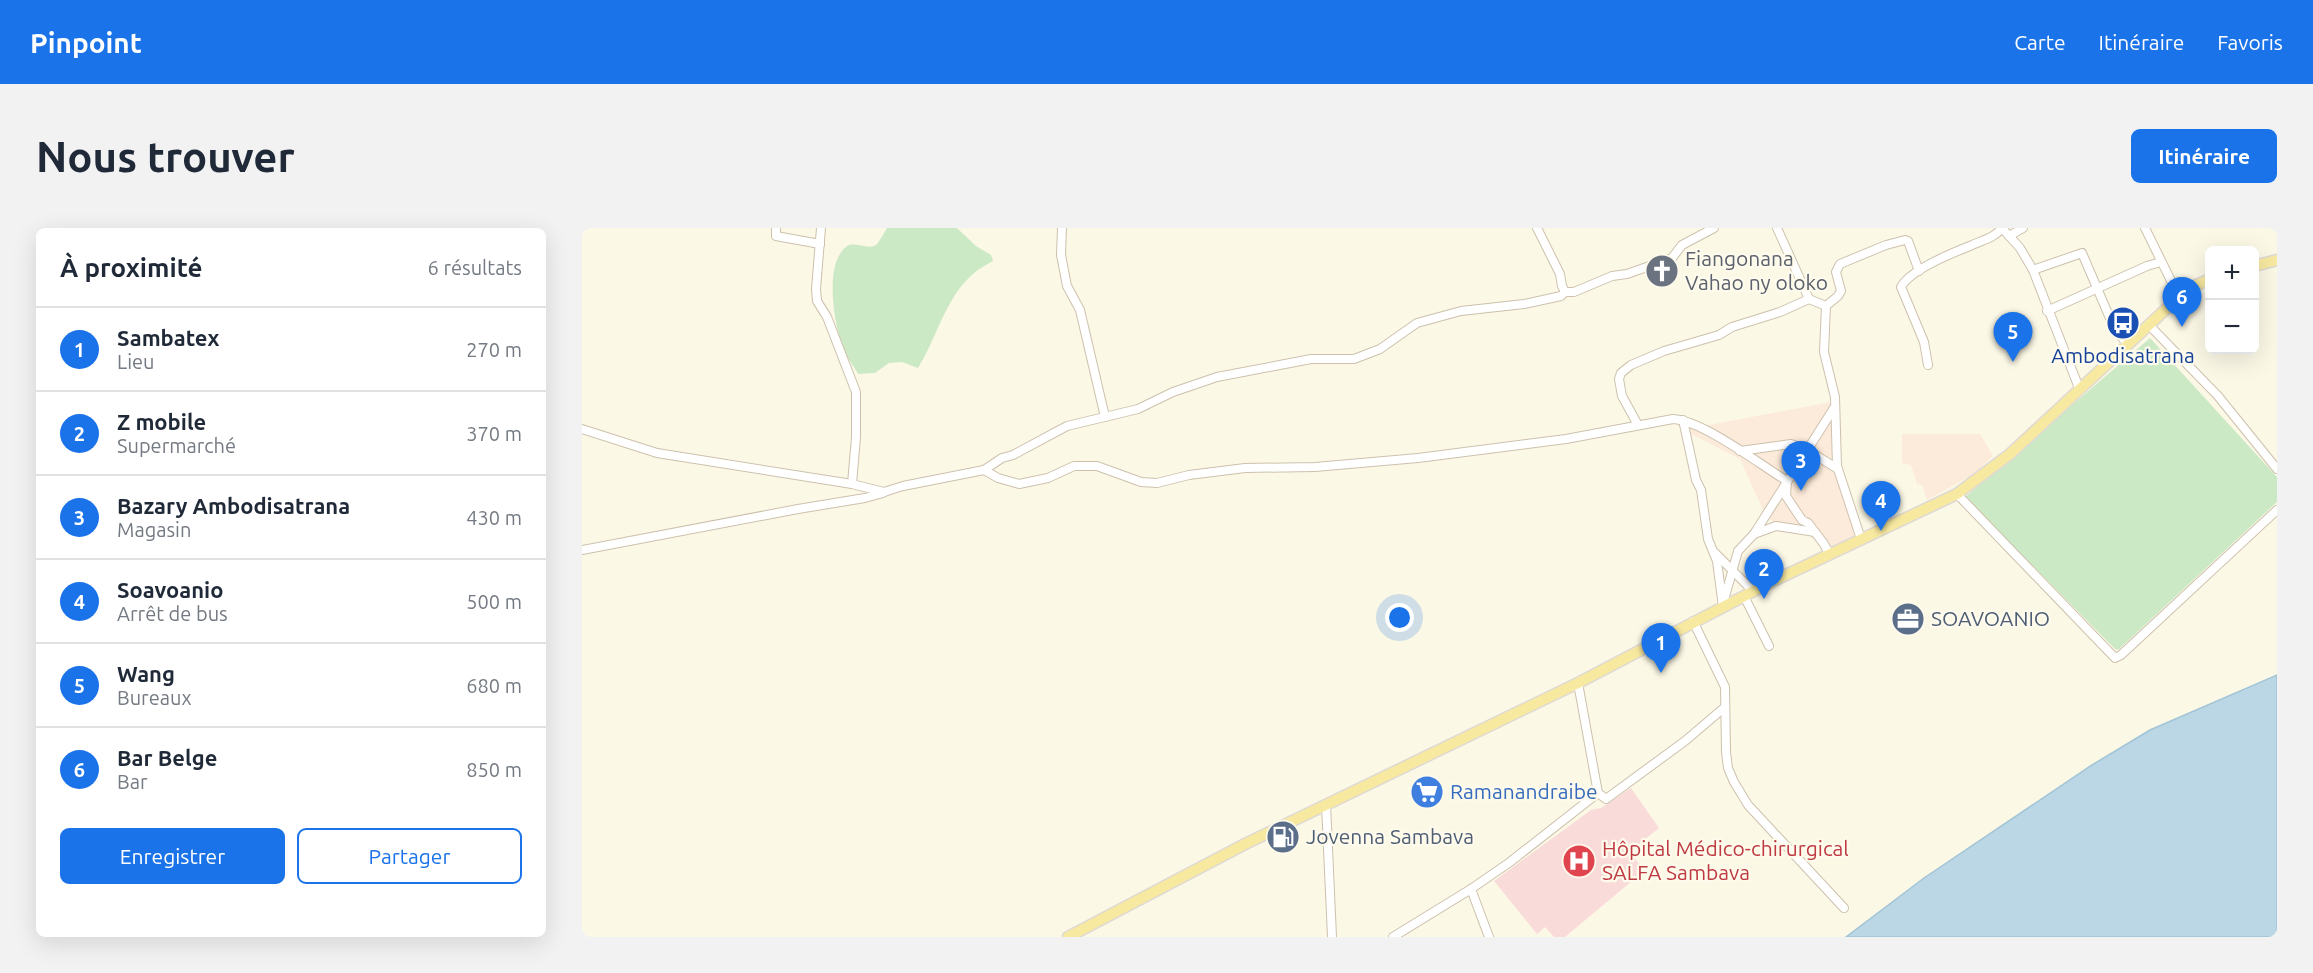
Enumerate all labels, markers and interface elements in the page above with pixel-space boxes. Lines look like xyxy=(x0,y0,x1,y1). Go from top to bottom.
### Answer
text: Pinpoint xyxy=(30,27,142,58)
text: Carte xyxy=(2014,30,2066,54)
text: Itinéraire xyxy=(2099,30,2184,54)
text: Favoris xyxy=(2217,30,2283,54)
button: Itinéraire xyxy=(2131,129,2277,183)
text: Nous trouver xyxy=(36,133,295,180)
place label: Fiangonana Vahao ny oloko xyxy=(1685,246,1828,294)
map controls xyxy=(2205,246,2259,354)
button: + xyxy=(2205,246,2259,300)
text: À proximité xyxy=(60,253,202,282)
church icon: Fiangonana Vahao ny oloko xyxy=(1644,253,1680,289)
text: 6 résultats xyxy=(428,256,522,279)
pin: 6 xyxy=(2162,278,2202,327)
button: − xyxy=(2205,300,2259,354)
bus stop icon: Ambodisatrana xyxy=(2105,305,2141,341)
pin: 5 xyxy=(1994,312,2032,362)
text: Sambatex xyxy=(117,325,219,350)
text: 1 xyxy=(74,338,85,361)
text: 270 m xyxy=(466,338,522,361)
place label: Ambodisatrana xyxy=(2051,343,2195,367)
text: Lieu xyxy=(117,350,155,373)
text: Z mobile xyxy=(117,409,206,434)
text: 2 xyxy=(74,422,85,445)
text: 370 m xyxy=(466,422,522,445)
text: Supermarché xyxy=(117,434,236,457)
pin: 3 xyxy=(1782,442,1820,491)
pin: 4 xyxy=(1862,482,1900,531)
text: Bazary Ambodisatrana xyxy=(117,493,350,518)
text: 3 xyxy=(74,506,85,529)
text: 430 m xyxy=(466,506,522,529)
text: Magasin xyxy=(117,518,191,541)
pin: 2 xyxy=(1744,550,1784,599)
text: Soavoanio xyxy=(117,577,223,602)
text: 4 xyxy=(74,590,85,613)
text: 500 m xyxy=(466,590,522,613)
office icon: SOAVOANIO xyxy=(1890,601,1926,637)
text: Arrêt de bus xyxy=(117,602,228,625)
your location xyxy=(1385,603,1414,632)
place label: SOAVOANIO xyxy=(1931,606,2050,630)
pin: 1 xyxy=(1642,624,1680,673)
text: Wang xyxy=(117,661,175,686)
text: 5 xyxy=(74,674,85,697)
text: 680 m xyxy=(466,674,522,697)
text: Bureaux xyxy=(117,686,192,709)
text: Bar Belge xyxy=(117,745,217,770)
text: 6 xyxy=(74,758,85,781)
text: 850 m xyxy=(466,758,522,781)
text: Bar xyxy=(117,770,148,793)
supermarket icon: Ramanandraibe xyxy=(1409,774,1445,810)
place label: Ramanandraibe xyxy=(1450,779,1598,803)
fuel station icon: Jovenna Sambava xyxy=(1265,819,1301,855)
place label: Jovenna Sambava xyxy=(1306,824,1474,848)
button: Enregistrer xyxy=(60,828,285,884)
button: Partager xyxy=(297,828,522,884)
place label: Hôpital Médico-chirurgical SALFA Sambava xyxy=(1602,836,1849,884)
hospital icon: Hôpital Médico-chirurgical SALFA Sambava xyxy=(1561,843,1597,879)

